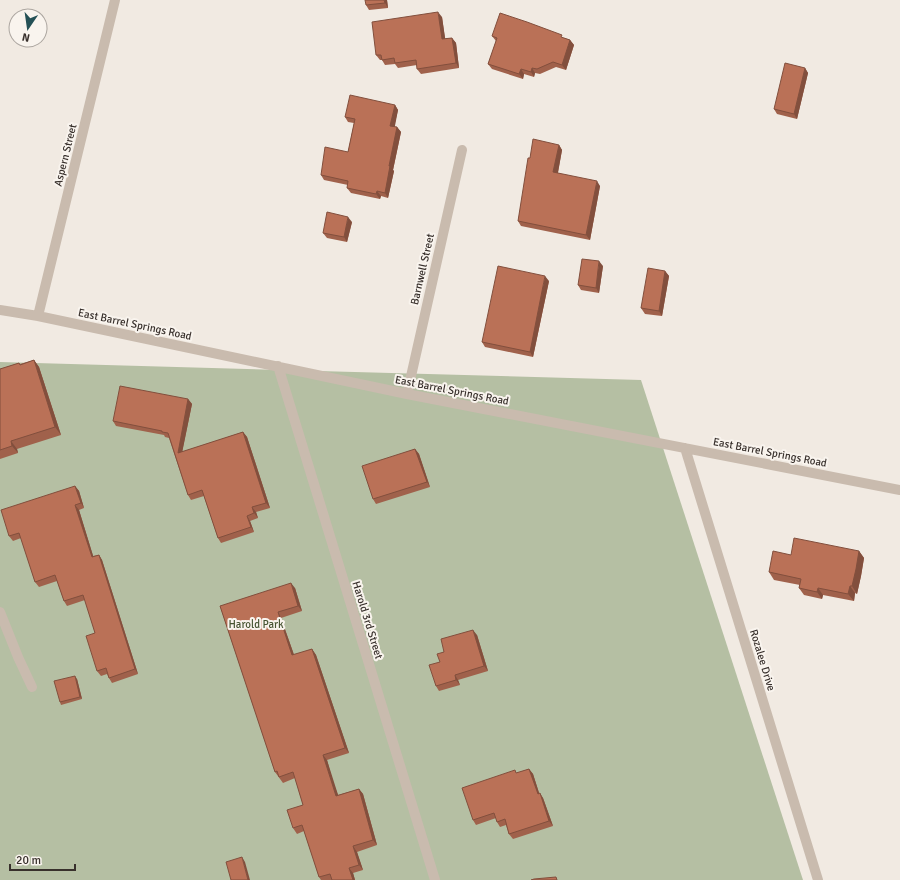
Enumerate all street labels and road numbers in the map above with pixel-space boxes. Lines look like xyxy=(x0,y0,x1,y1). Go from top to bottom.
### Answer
street label: Aspern Street xyxy=(51,122,80,188)
street label: Barnwell Street xyxy=(408,232,437,306)
street label: East Barrel Springs Road xyxy=(77,306,193,343)
street label: East Barrel Springs Road xyxy=(394,373,510,408)
street label: East Barrel Springs Road xyxy=(712,435,828,470)
street label: Harold 3rd Street xyxy=(349,580,386,661)
street label: Rozalee Drive xyxy=(747,628,778,692)

